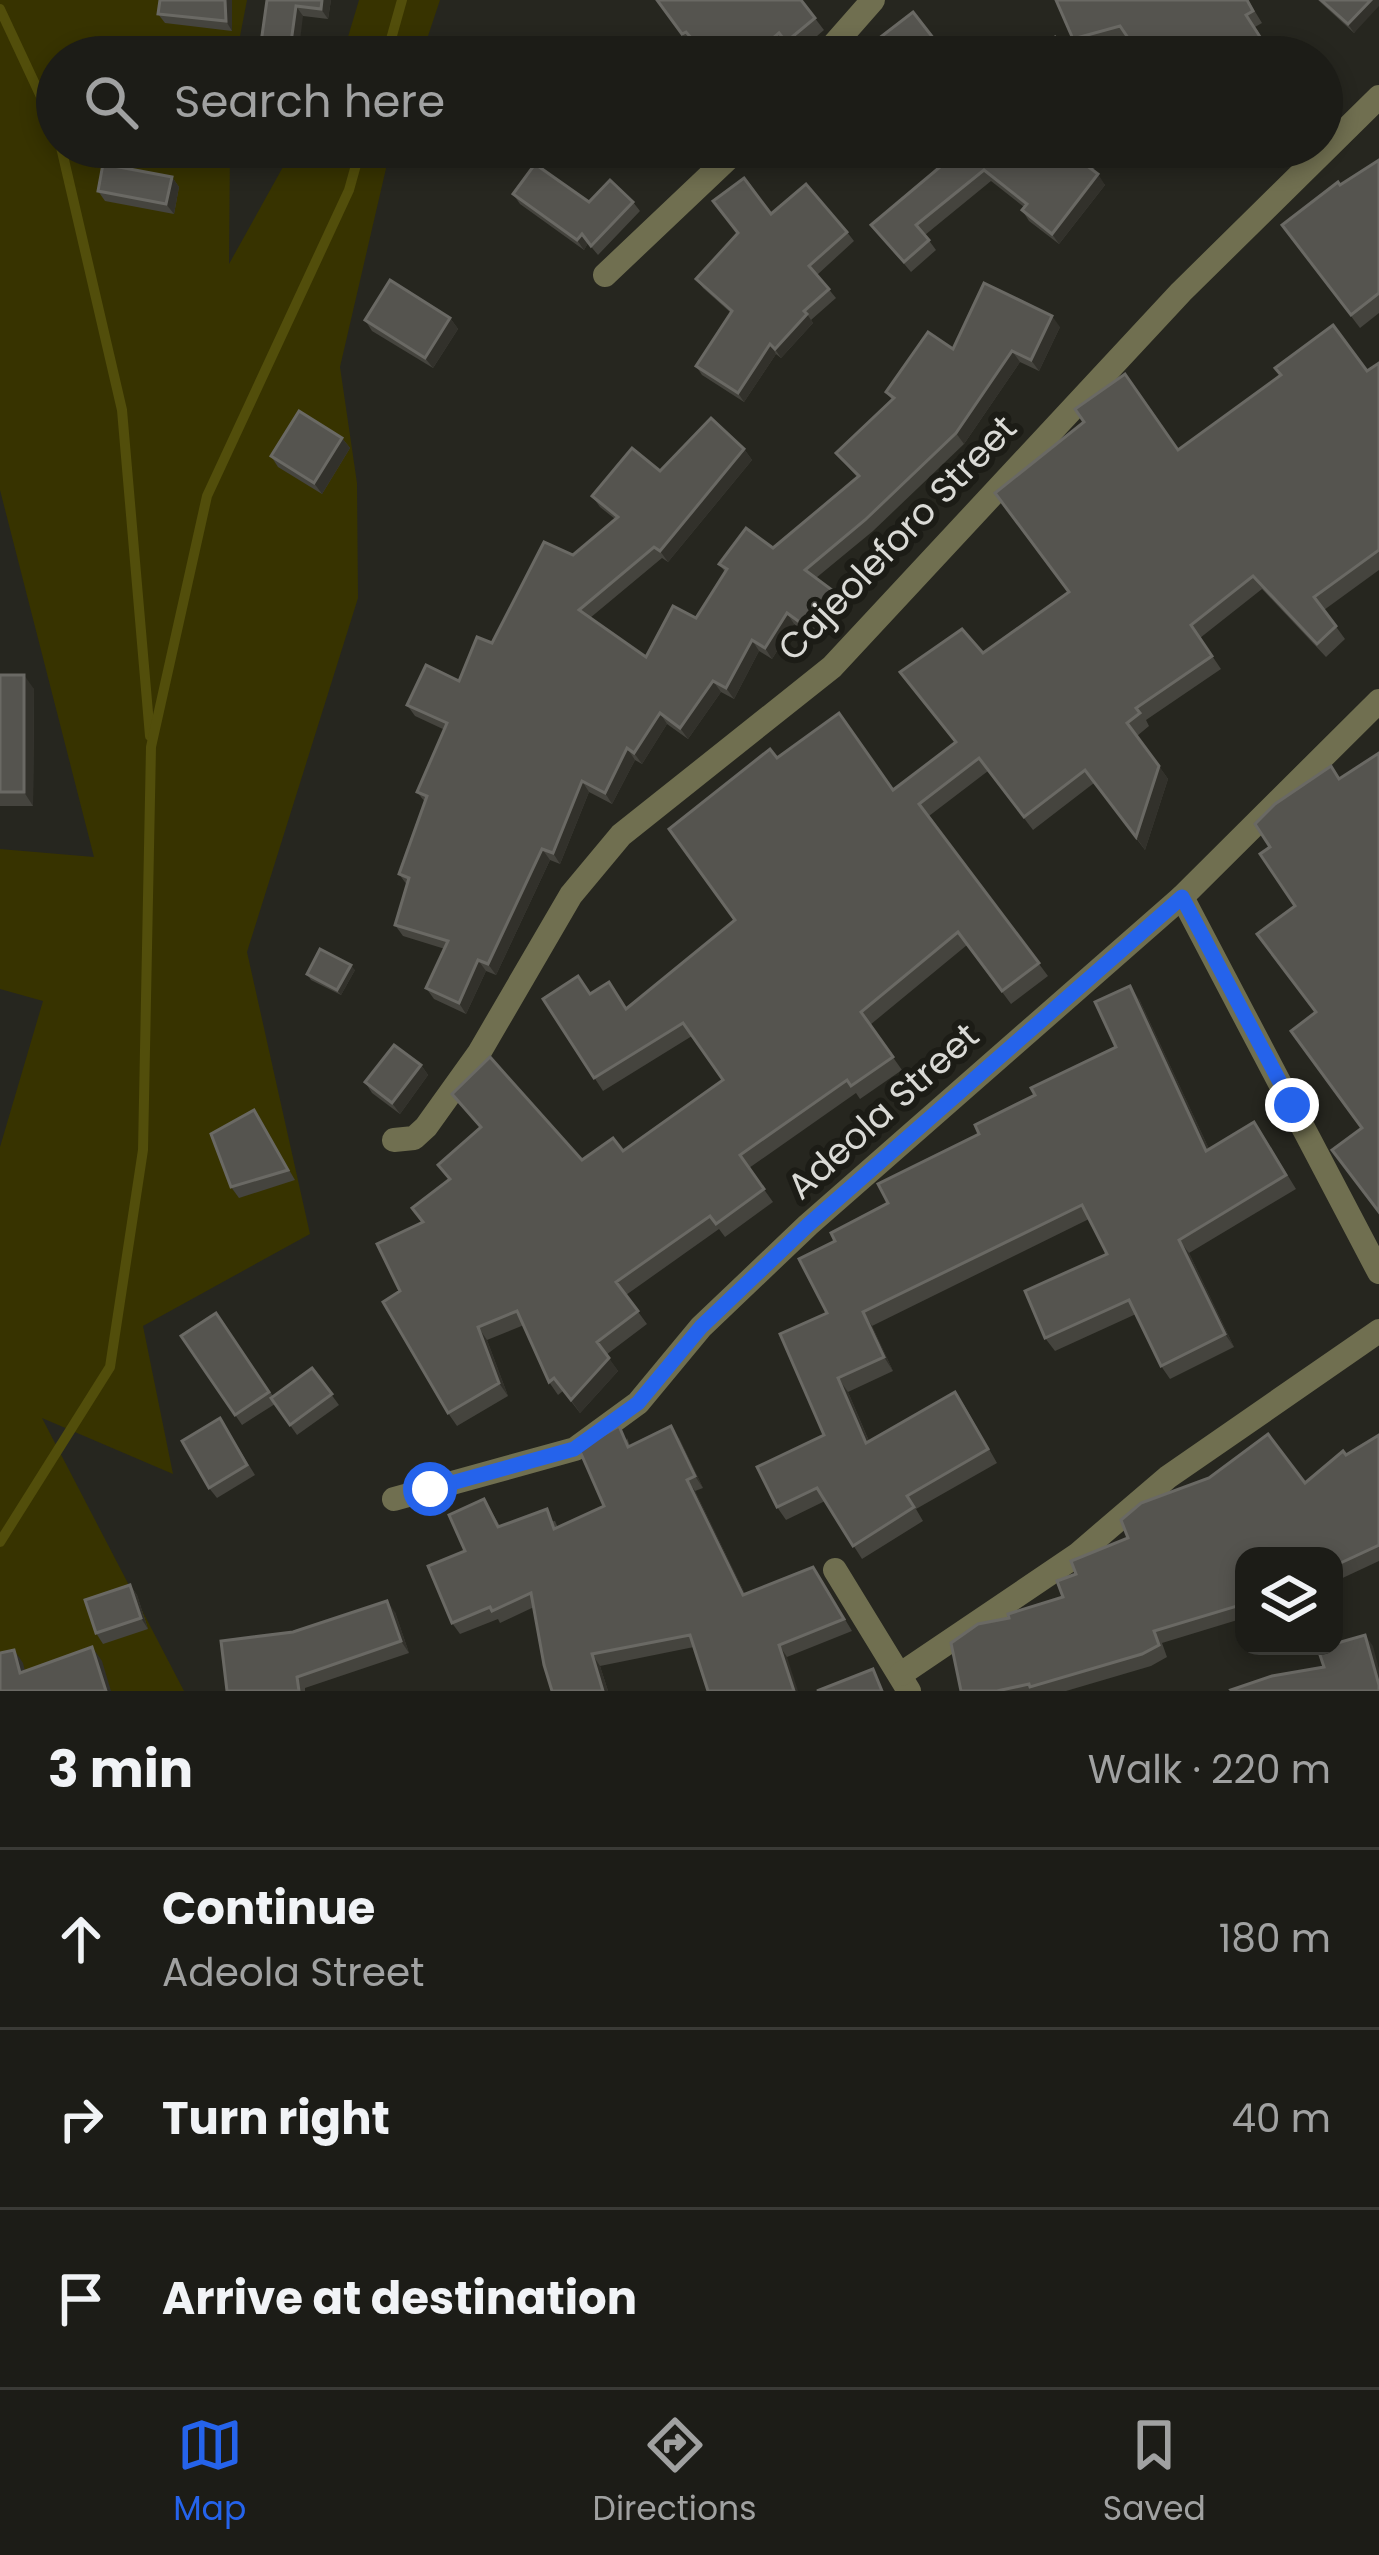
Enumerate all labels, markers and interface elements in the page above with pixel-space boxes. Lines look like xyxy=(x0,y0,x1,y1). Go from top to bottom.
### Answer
search box xyxy=(36,36,1343,168)
icon: search xyxy=(78,69,144,135)
text: Search here xyxy=(174,70,445,133)
street label: Cajeoleforo Street xyxy=(766,404,1028,672)
street label: Adeola Street xyxy=(776,1011,990,1211)
route end xyxy=(1265,1078,1319,1132)
route start xyxy=(403,1462,457,1516)
map controls xyxy=(1235,1547,1343,1655)
button: layers xyxy=(1235,1547,1343,1655)
text: 3 min xyxy=(48,1733,193,1805)
text: Walk · 220 m xyxy=(1088,1742,1331,1797)
text: Continue xyxy=(162,1877,375,1940)
icon: ahead xyxy=(48,1906,114,1972)
text: 180 m xyxy=(1219,1911,1331,1966)
text: Adeola Street xyxy=(162,1945,424,2000)
icon: right xyxy=(48,2086,114,2152)
text: Turn right xyxy=(162,2087,390,2150)
text: 40 m xyxy=(1231,2091,1331,2146)
icon: arrive xyxy=(48,2266,114,2332)
text: Arrive at destination xyxy=(162,2267,637,2330)
tab: Map xyxy=(173,2412,246,2534)
tab: Directions xyxy=(593,2412,756,2534)
tab: Saved xyxy=(1103,2412,1206,2534)

